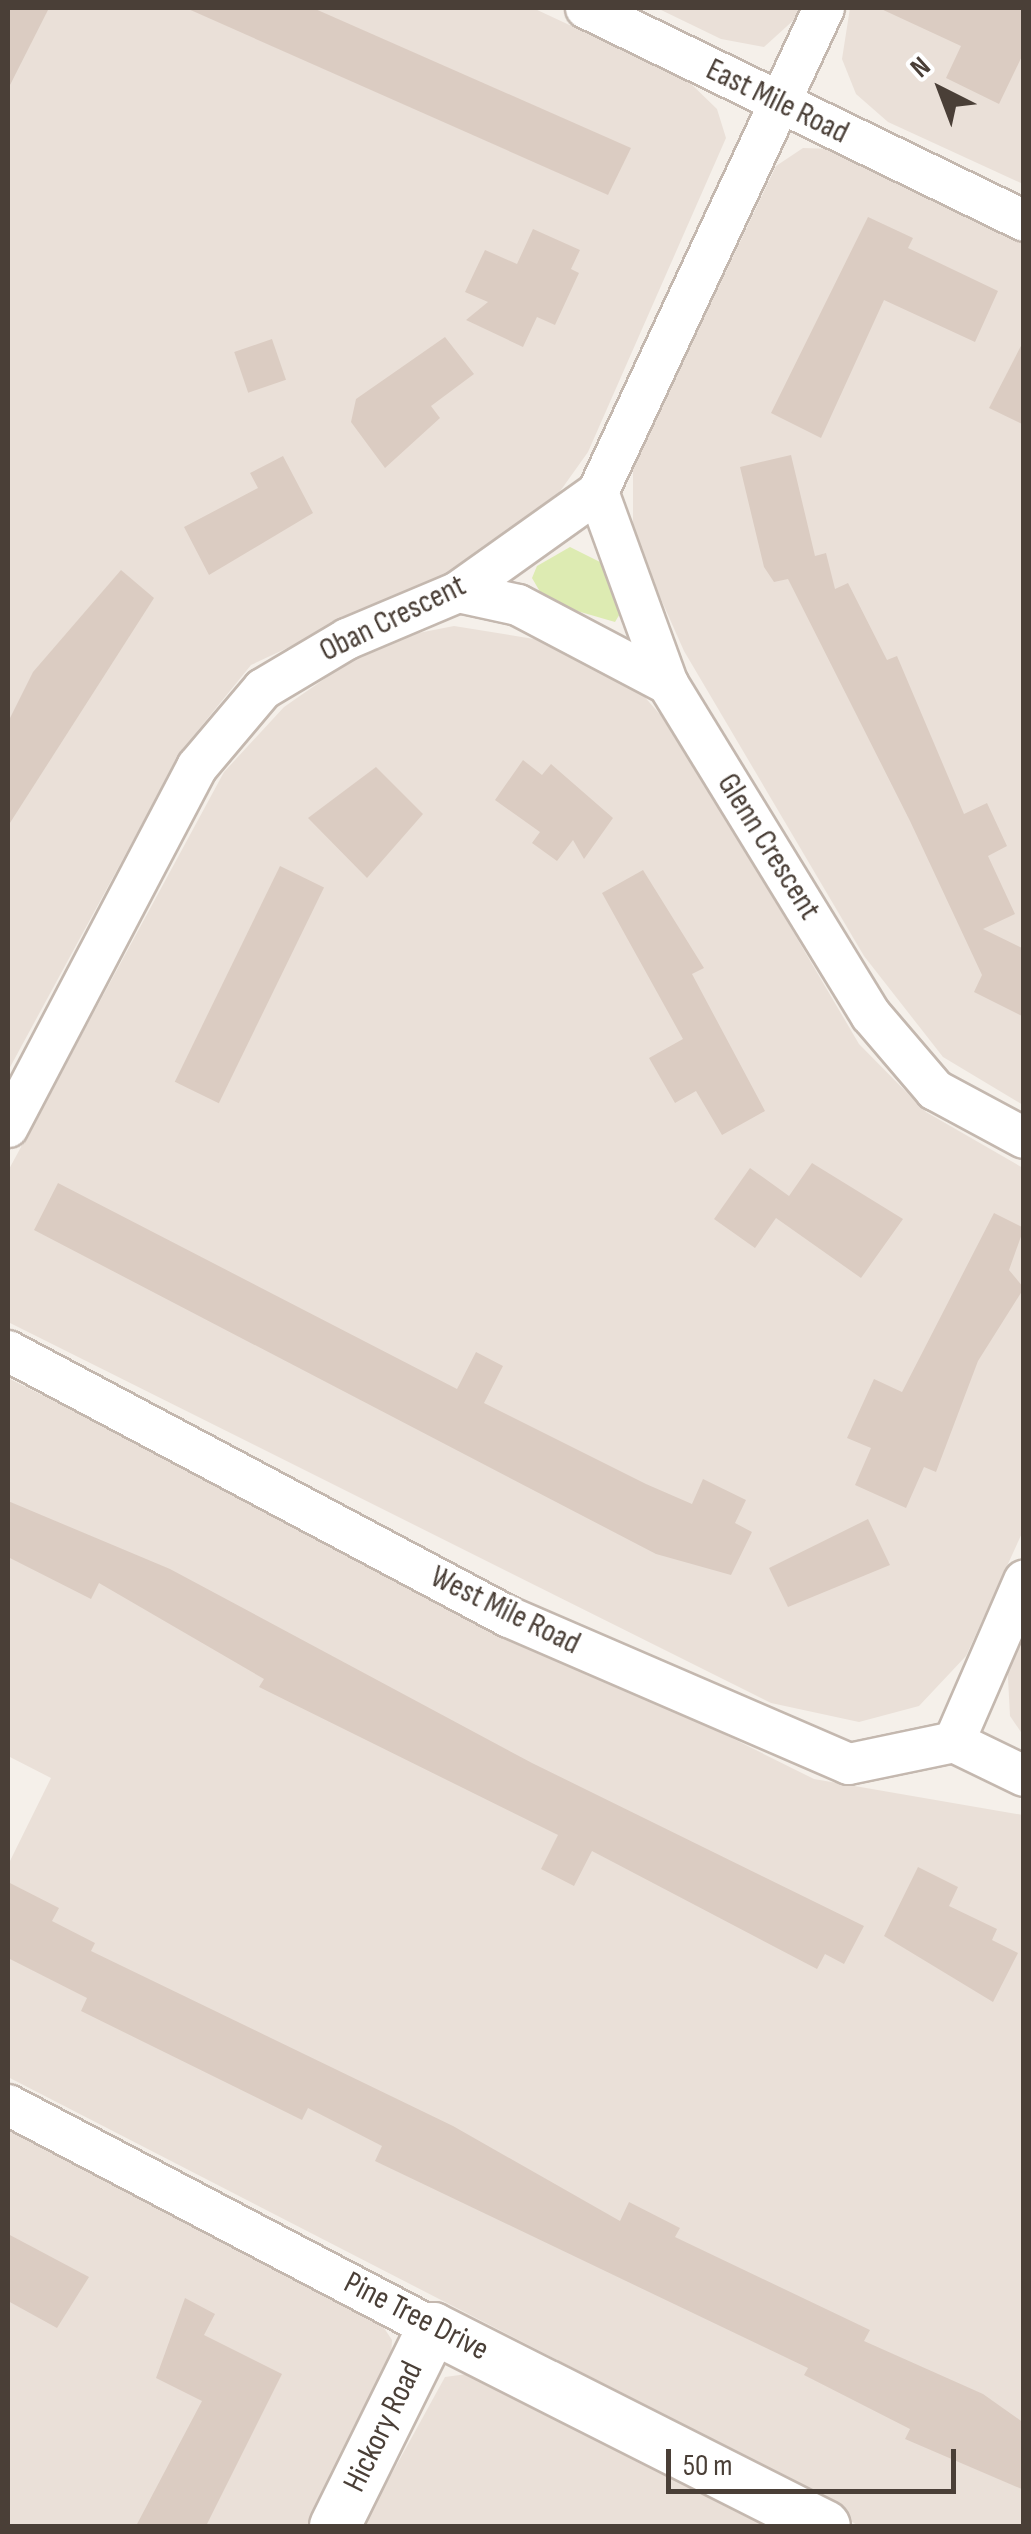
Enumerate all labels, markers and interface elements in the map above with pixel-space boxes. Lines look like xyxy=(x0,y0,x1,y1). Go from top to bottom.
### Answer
north arrow xyxy=(891,40,991,140)
text: N xyxy=(904,50,937,85)
street label: East Mile Road xyxy=(700,51,854,153)
street label: Oban Crescent xyxy=(314,567,472,671)
street label: Glenn Crescent xyxy=(708,767,828,927)
street label: West Mile Road xyxy=(424,1558,586,1664)
street label: Pine Tree Drive xyxy=(337,2264,495,2370)
street label: Hickory Road xyxy=(336,2356,432,2498)
scale bar xyxy=(671,2429,961,2491)
text: 50 m xyxy=(683,2448,732,2484)

